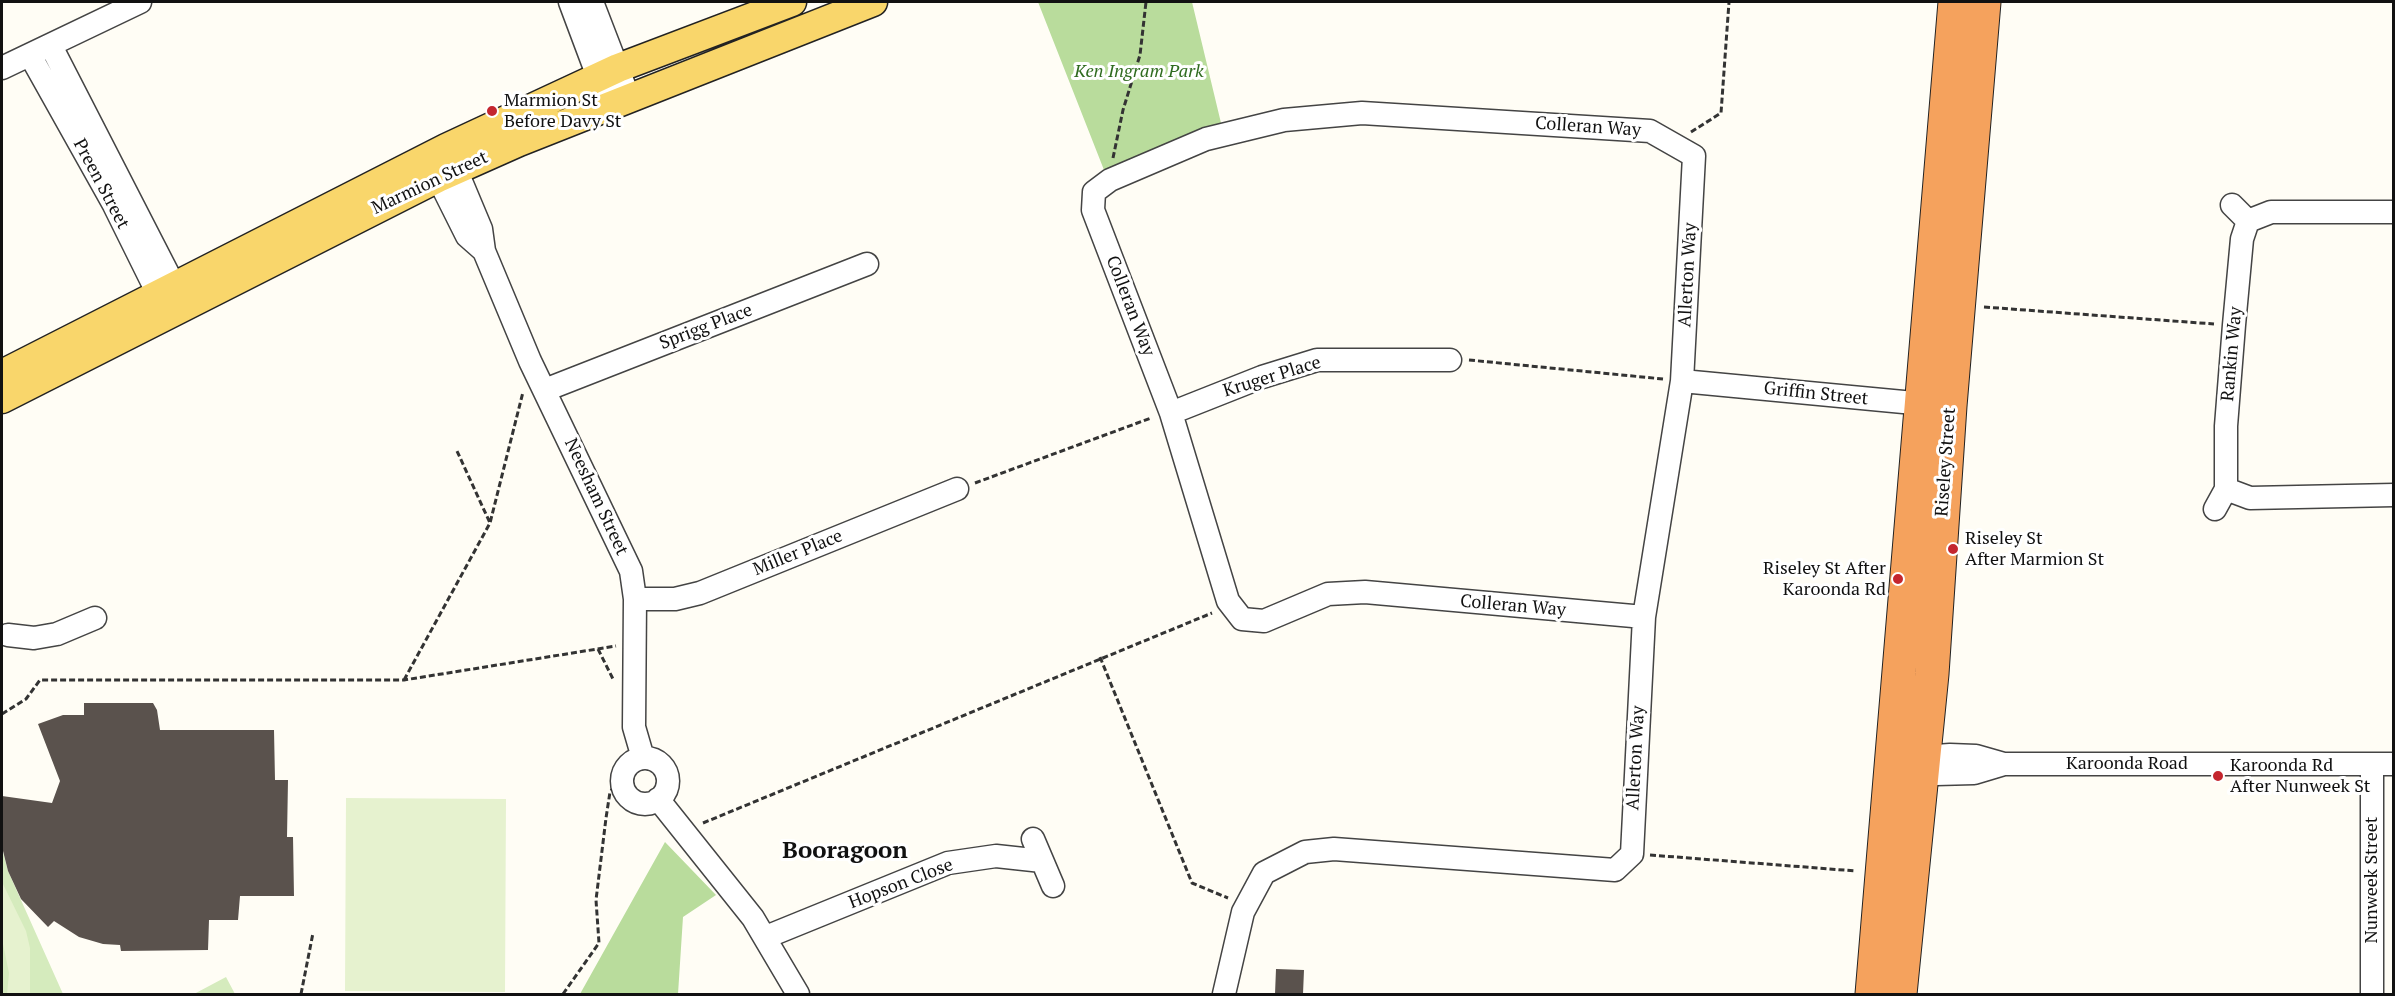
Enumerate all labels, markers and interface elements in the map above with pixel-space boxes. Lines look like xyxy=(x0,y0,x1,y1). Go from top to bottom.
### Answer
park label: Ken Ingram Park xyxy=(1074,61,1204,83)
place label: Marmion St Before Davy St xyxy=(504,90,622,132)
marker: Marmion St Before Davy St xyxy=(485,104,499,118)
street label: Colleran Way xyxy=(1534,113,1642,141)
street label: Preen Street xyxy=(68,135,134,233)
street label: Marmion Street xyxy=(369,147,491,219)
street label: Allerton Way xyxy=(1674,222,1702,328)
street label: Colleran Way xyxy=(1101,253,1159,359)
street label: Sprigg Place xyxy=(656,299,756,355)
street label: Rankin Way xyxy=(2217,306,2247,402)
street label: Kruger Place xyxy=(1221,352,1323,402)
street label: Griffin Street xyxy=(1763,378,1869,410)
street label: Riseley Street xyxy=(1931,407,1961,517)
street label: Neesham Street xyxy=(559,435,633,559)
street label: Miller Place xyxy=(750,525,846,581)
place label: Riseley St After Marmion St xyxy=(1965,528,2104,570)
marker: Riseley St After Marmion St xyxy=(1946,542,1960,556)
place label: Riseley St After Karoonda Rd xyxy=(1763,558,1886,600)
marker: Riseley St After Karoonda Rd xyxy=(1891,572,1905,586)
street label: Colleran Way xyxy=(1459,591,1567,621)
street label: Allerton Way xyxy=(1622,705,1650,811)
street label: Karoonda Road xyxy=(2066,753,2188,775)
place label: Karoonda Rd After Nunweek St xyxy=(2230,755,2370,798)
marker: Karoonda Rd After Nunweek St xyxy=(2211,769,2225,783)
street label: Nunweek Street xyxy=(2361,817,2383,943)
district label: Booragoon xyxy=(782,837,908,865)
street label: Hopson Close xyxy=(846,854,956,914)

